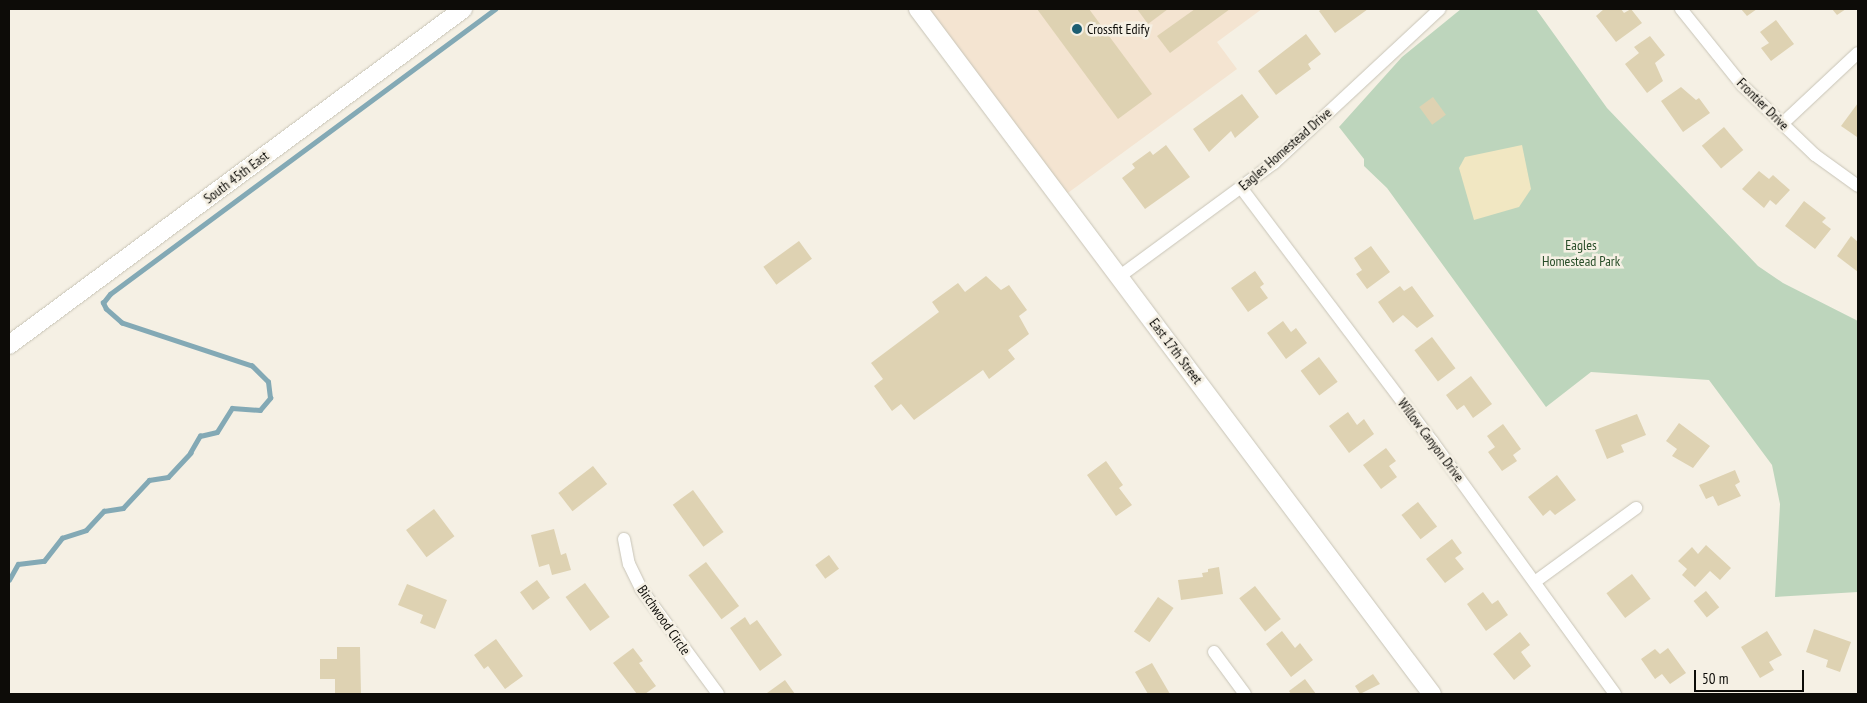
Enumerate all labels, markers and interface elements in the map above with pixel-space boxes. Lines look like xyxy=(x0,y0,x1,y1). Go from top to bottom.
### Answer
place label: Crossfit Edify xyxy=(1087,21,1149,37)
marker: Crossfit Edify xyxy=(1071,23,1083,35)
street label: Frontier Drive xyxy=(1733,74,1793,134)
street label: Eagles Homestead Drive xyxy=(1235,104,1335,194)
street label: South 45th East xyxy=(200,147,272,207)
park label: Eagles Homestead Park xyxy=(1542,237,1620,270)
street label: East 17th Street xyxy=(1146,315,1206,387)
street label: Willow Canyon Drive xyxy=(1394,395,1468,485)
street label: Birchwood Circle xyxy=(634,582,694,658)
scale bar xyxy=(1697,660,1807,692)
text: 50 m xyxy=(1702,669,1728,688)

